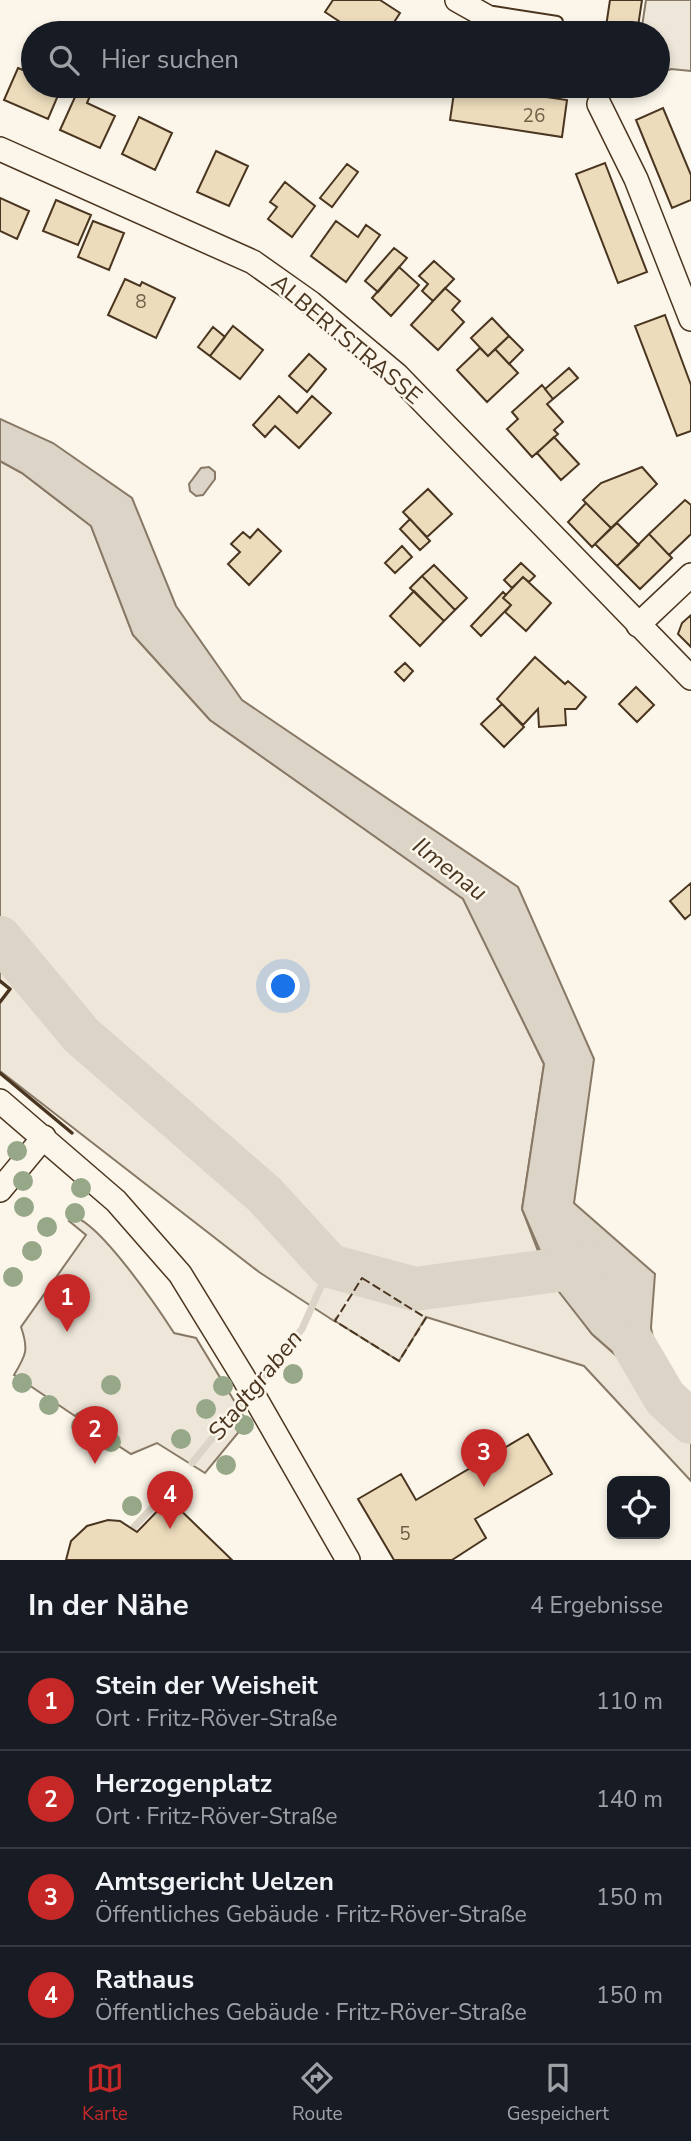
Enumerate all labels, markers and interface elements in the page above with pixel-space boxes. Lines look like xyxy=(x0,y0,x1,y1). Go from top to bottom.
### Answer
search box xyxy=(21,21,670,98)
icon: search xyxy=(45,41,83,79)
text: Hier suchen xyxy=(101,42,239,77)
house number: 26 xyxy=(523,103,545,129)
street label: ALBERTSTRASSE xyxy=(265,267,428,412)
house number: 8 xyxy=(135,289,147,315)
water label: Ilmenau xyxy=(406,830,494,908)
your location xyxy=(266,969,300,1003)
pin: 1 xyxy=(44,1274,90,1332)
water label: Stadtgraben xyxy=(200,1323,310,1447)
pin: 2 xyxy=(72,1406,118,1464)
pin: 3 xyxy=(461,1429,507,1487)
pin: 4 xyxy=(147,1471,193,1529)
map controls xyxy=(607,1476,670,1539)
button: locate xyxy=(607,1476,670,1539)
house number: 5 xyxy=(399,1521,411,1547)
text: In der Nähe xyxy=(28,1585,189,1626)
text: 4 Ergebnisse xyxy=(530,1590,663,1621)
text: Stein der Weisheit xyxy=(95,1668,318,1703)
text: 1 xyxy=(44,1686,58,1717)
text: 110 m xyxy=(596,1686,663,1717)
text: Ort · Fritz-Röver-Straße xyxy=(95,1703,338,1734)
text: Herzogenplatz xyxy=(95,1766,272,1801)
text: 2 xyxy=(44,1784,58,1815)
text: 140 m xyxy=(596,1784,663,1815)
text: Ort · Fritz-Röver-Straße xyxy=(95,1801,338,1832)
text: Amtsgericht Uelzen xyxy=(95,1864,334,1899)
text: 3 xyxy=(44,1882,58,1913)
text: 150 m xyxy=(596,1882,663,1913)
text: Öffentliches Gebäude · Fritz-Röver-Straße xyxy=(95,1899,527,1930)
text: Rathaus xyxy=(95,1962,194,1997)
text: 4 xyxy=(44,1980,58,2011)
text: 150 m xyxy=(596,1980,663,2011)
text: Öffentliches Gebäude · Fritz-Röver-Straße xyxy=(95,1997,527,2028)
tab: Karte xyxy=(82,2059,128,2127)
tab: Route xyxy=(292,2059,343,2127)
tab: Gespeichert xyxy=(507,2059,609,2127)

